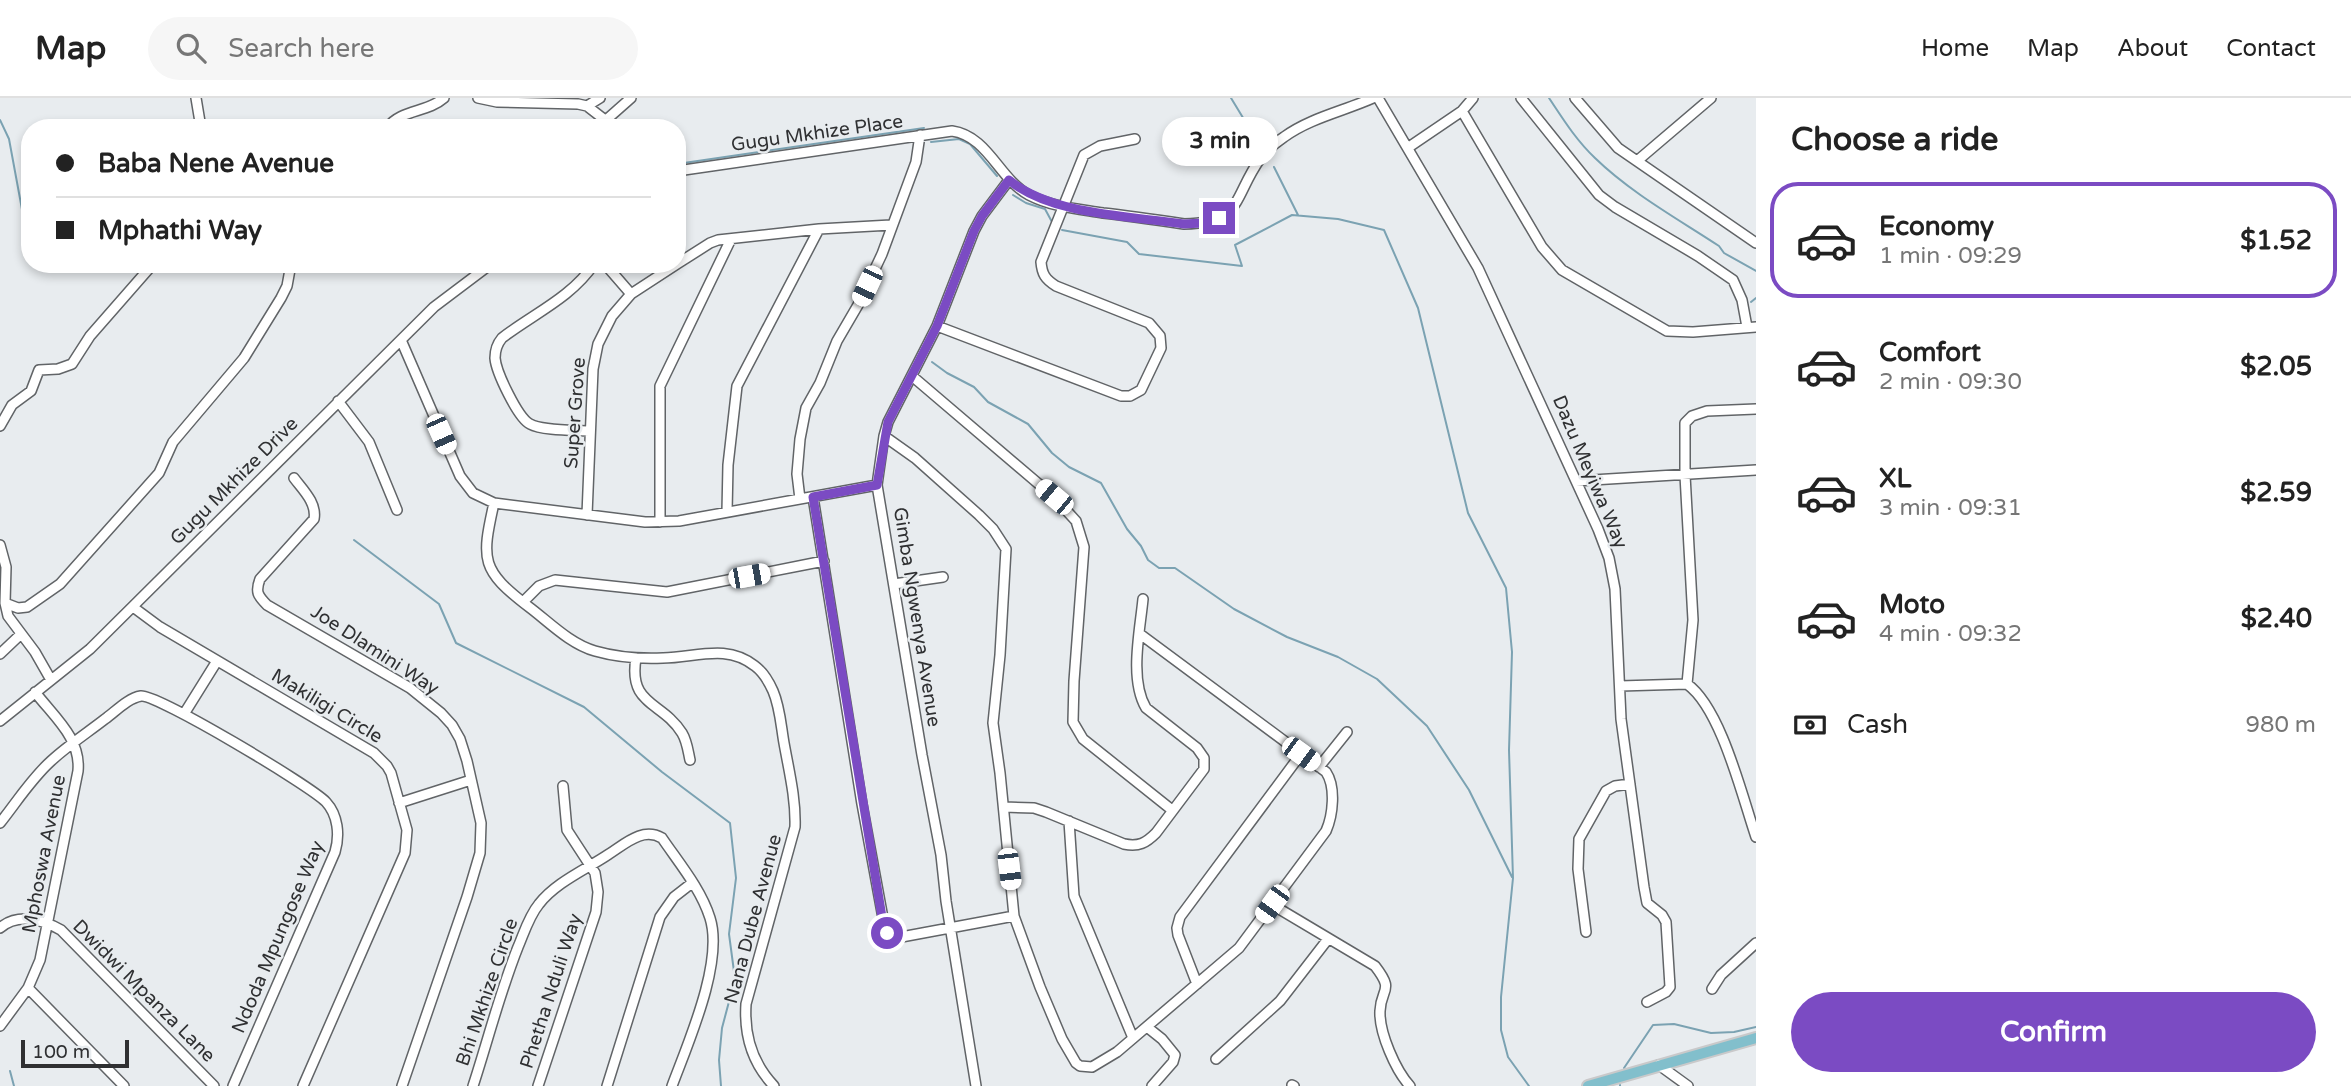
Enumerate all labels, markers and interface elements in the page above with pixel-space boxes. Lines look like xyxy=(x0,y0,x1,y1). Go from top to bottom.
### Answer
search box xyxy=(148,17,638,80)
text: Map xyxy=(35,29,106,68)
icon: search xyxy=(172,29,210,67)
text: Search here xyxy=(228,33,374,64)
text: Home xyxy=(1921,34,1989,63)
text: Map xyxy=(2027,34,2079,63)
text: About xyxy=(2117,34,2188,63)
text: Contact xyxy=(2226,34,2316,63)
street label: Gugu Mkhize Place xyxy=(730,110,904,156)
callout: 3 min xyxy=(1161,116,1277,166)
text: Choose a ride xyxy=(1791,121,1998,159)
text: 3 min xyxy=(1189,127,1251,155)
text: Baba Nene Avenue xyxy=(98,148,334,179)
route end xyxy=(1203,202,1235,234)
icon: car xyxy=(1795,209,1858,272)
text: Economy xyxy=(1879,211,1994,242)
text: Mphathi Way xyxy=(98,215,262,246)
text: $1.52 xyxy=(2240,225,2312,256)
text: 1 min · 09:29 xyxy=(1879,242,2022,270)
car xyxy=(849,263,886,309)
icon: car xyxy=(1795,335,1858,398)
text: Comfort xyxy=(1879,337,1981,368)
text: $2.05 xyxy=(2240,351,2312,382)
street label: Super Grove xyxy=(560,357,590,469)
text: 2 min · 09:30 xyxy=(1879,368,2022,396)
street label: Dazu Meyiwa Way xyxy=(1548,392,1632,552)
car xyxy=(423,411,460,457)
street label: Gugu Mkhize Drive xyxy=(166,413,302,549)
icon: car xyxy=(1795,461,1858,524)
text: XL xyxy=(1879,463,1911,494)
car xyxy=(1032,475,1077,519)
text: $2.59 xyxy=(2240,477,2312,508)
text: 3 min · 09:31 xyxy=(1879,494,2022,522)
street label: Gimba Ngwenya Avenue xyxy=(889,506,945,728)
car xyxy=(727,562,772,590)
icon: car xyxy=(1795,587,1858,650)
text: Moto xyxy=(1879,589,1945,620)
street label: Joe Dlamini Way xyxy=(307,600,443,700)
text: $2.40 xyxy=(2241,603,2312,634)
text: 4 min · 09:32 xyxy=(1879,620,2022,648)
street label: Makiligi Circle xyxy=(267,664,387,748)
icon: cash xyxy=(1791,706,1829,744)
text: Cash xyxy=(1847,709,1908,740)
text: 980 m xyxy=(2246,711,2316,739)
car xyxy=(1278,733,1325,775)
street label: Mphoswa Avenue xyxy=(18,773,70,935)
street label: Nana Dube Avenue xyxy=(720,832,786,1006)
street label: Ndoda Mpungose Way xyxy=(227,837,329,1037)
car xyxy=(997,847,1022,891)
car xyxy=(1252,881,1293,927)
street label: Phetha Nduli Way xyxy=(516,911,586,1071)
street label: Dwidwi Mpanza Lane xyxy=(68,915,220,1067)
street label: Bhi Mkhize Circle xyxy=(451,915,523,1069)
route start xyxy=(871,917,903,949)
button: Confirm xyxy=(1791,992,2316,1072)
scale bar xyxy=(21,1037,130,1069)
text: 100 m xyxy=(32,1041,90,1063)

